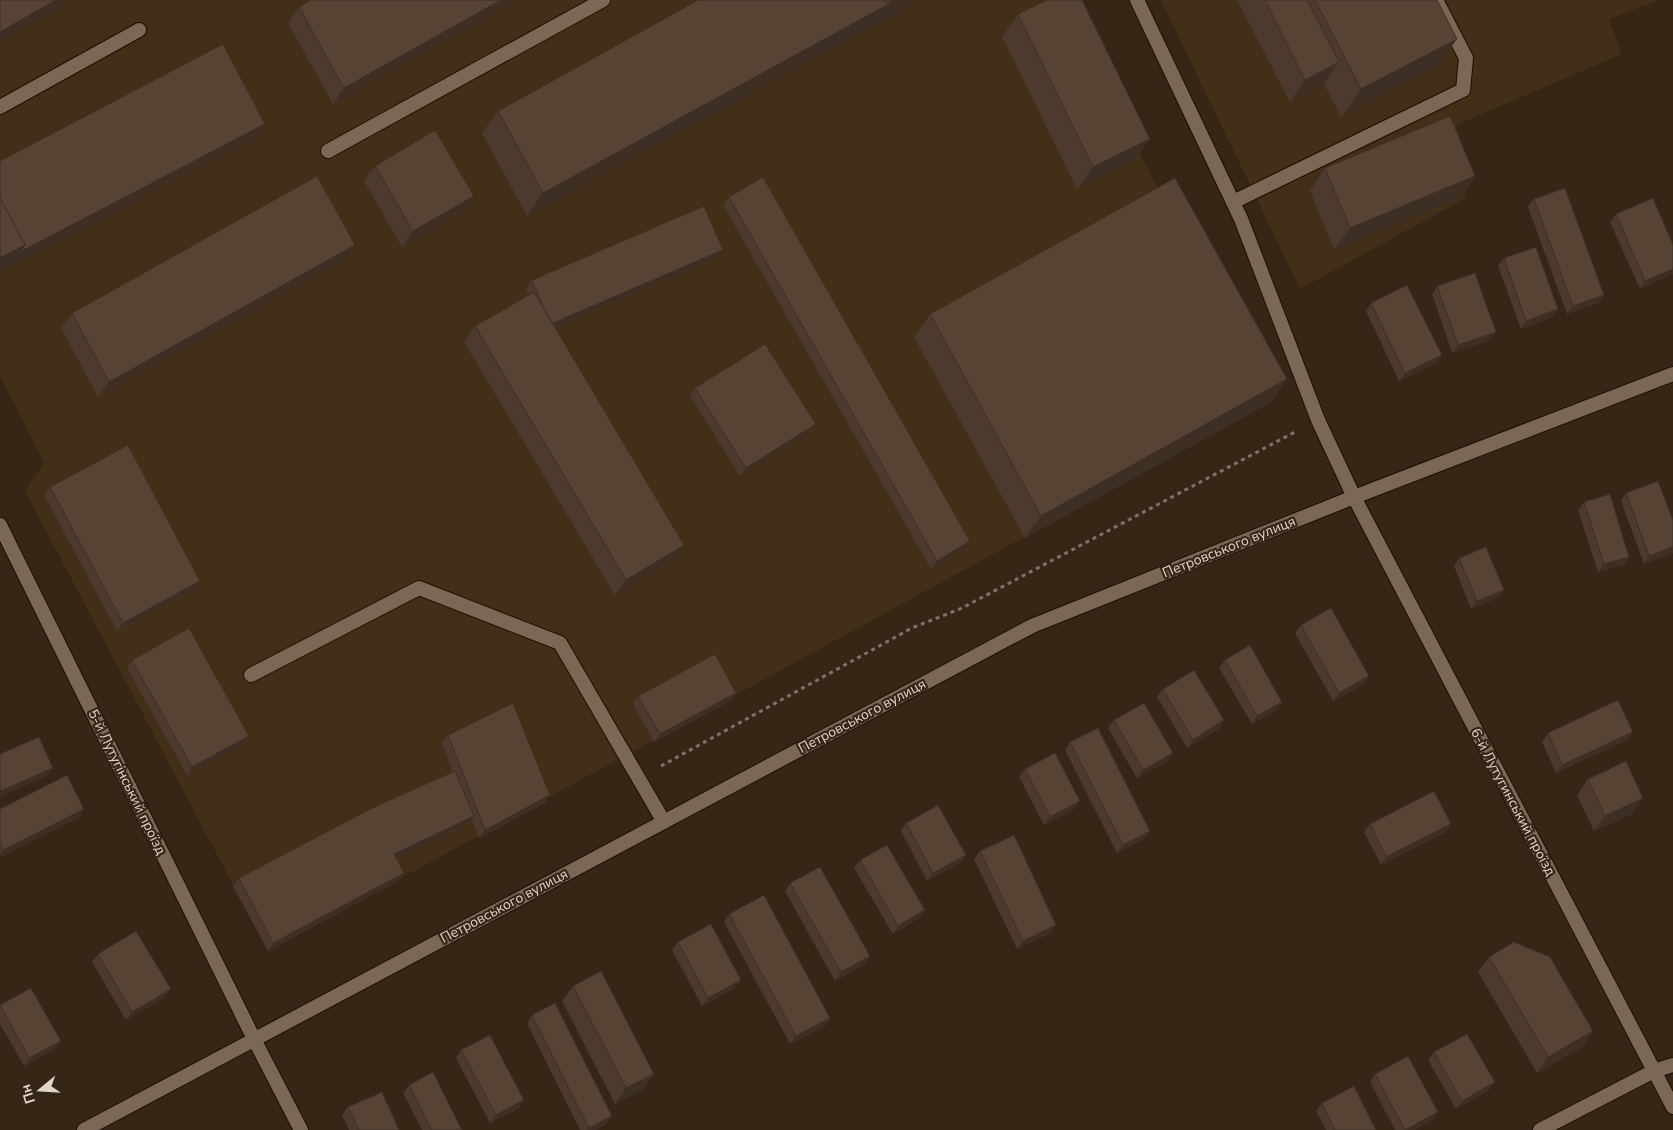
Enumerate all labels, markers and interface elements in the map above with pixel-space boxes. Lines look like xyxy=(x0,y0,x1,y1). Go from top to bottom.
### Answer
street label: Петровського вулиця xyxy=(1160,512,1298,582)
street label: Петровського вулиця xyxy=(795,674,929,758)
street label: 5-й Лутугінський проїзд xyxy=(83,706,171,858)
street label: 6-й Лутугинський проїзд xyxy=(1466,725,1560,879)
street label: Петровського вулиця xyxy=(437,864,571,948)
north arrow xyxy=(15,1065,65,1115)
text: Пн xyxy=(16,1082,40,1106)

